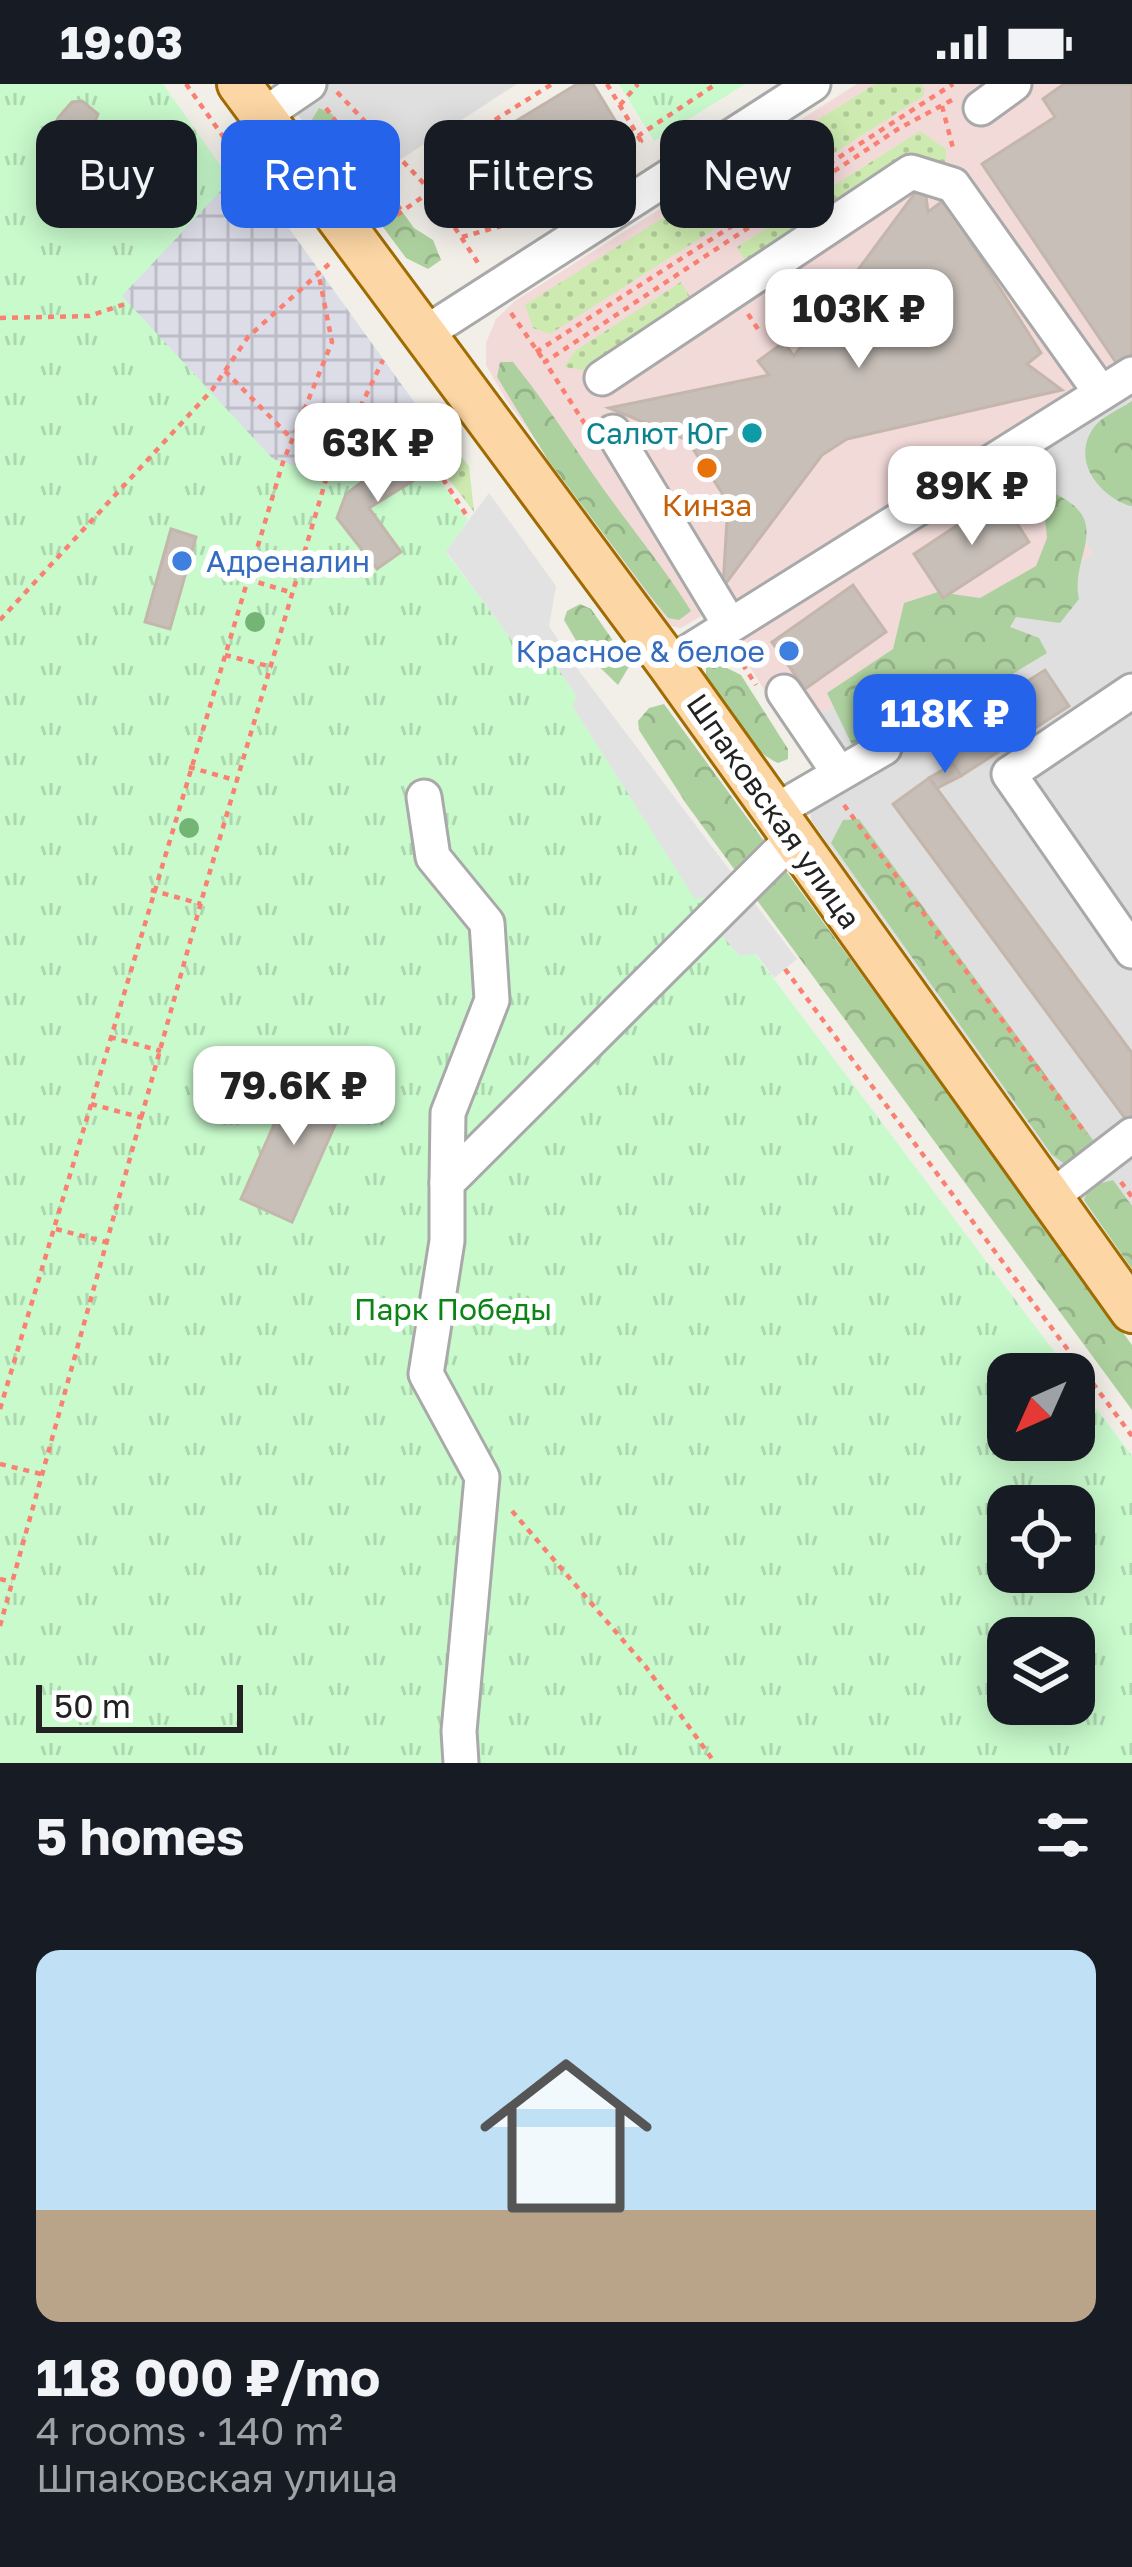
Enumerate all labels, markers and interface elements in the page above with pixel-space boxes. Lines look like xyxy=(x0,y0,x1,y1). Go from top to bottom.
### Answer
text: 19:03 xyxy=(60,15,183,69)
chip: Buy xyxy=(36,120,197,228)
chip: Rent xyxy=(221,120,400,228)
chip: Filters xyxy=(424,120,636,228)
chip: New xyxy=(660,120,834,228)
pin: 103K ₽ xyxy=(761,269,957,371)
text: 103K ₽ xyxy=(792,284,926,331)
pin: 63K ₽ xyxy=(294,403,462,505)
place label: Салют Юг xyxy=(586,415,728,451)
text: 63K ₽ xyxy=(322,418,434,465)
marker: Салют Юг xyxy=(739,420,765,446)
pin: 89K ₽ xyxy=(888,446,1056,548)
marker: Кинза xyxy=(694,455,720,481)
text: 89K ₽ xyxy=(915,461,1029,508)
place label: Кинза xyxy=(662,487,752,523)
place label: Адреналин xyxy=(206,543,370,579)
marker: Адреналин xyxy=(169,548,195,574)
place label: Красное & белое xyxy=(516,633,765,669)
marker: Красное & белое xyxy=(776,638,802,664)
pin: 118K ₽ xyxy=(847,674,1043,776)
street label: Шпаковская улица xyxy=(679,687,869,935)
text: 118K ₽ xyxy=(880,689,1010,736)
pin: 79.6K ₽ xyxy=(183,1046,405,1148)
text: 79.6K ₽ xyxy=(220,1061,368,1108)
park label: Парк Победы xyxy=(354,1291,552,1327)
north arrow xyxy=(987,1353,1095,1461)
map controls xyxy=(987,1353,1095,1725)
button: locate xyxy=(987,1485,1095,1593)
button: layers xyxy=(987,1617,1095,1725)
scale bar xyxy=(36,1679,243,1732)
text: 50 m xyxy=(54,1686,131,1725)
icon: filters xyxy=(1030,1802,1096,1868)
text: 5 homes xyxy=(36,1805,245,1866)
icon: home xyxy=(458,2028,674,2244)
text: 118 000 ₽/mo xyxy=(36,2346,380,2407)
text: 4 rooms · 140 m² xyxy=(36,2407,343,2454)
text: Шпаковская улица xyxy=(36,2454,398,2501)

